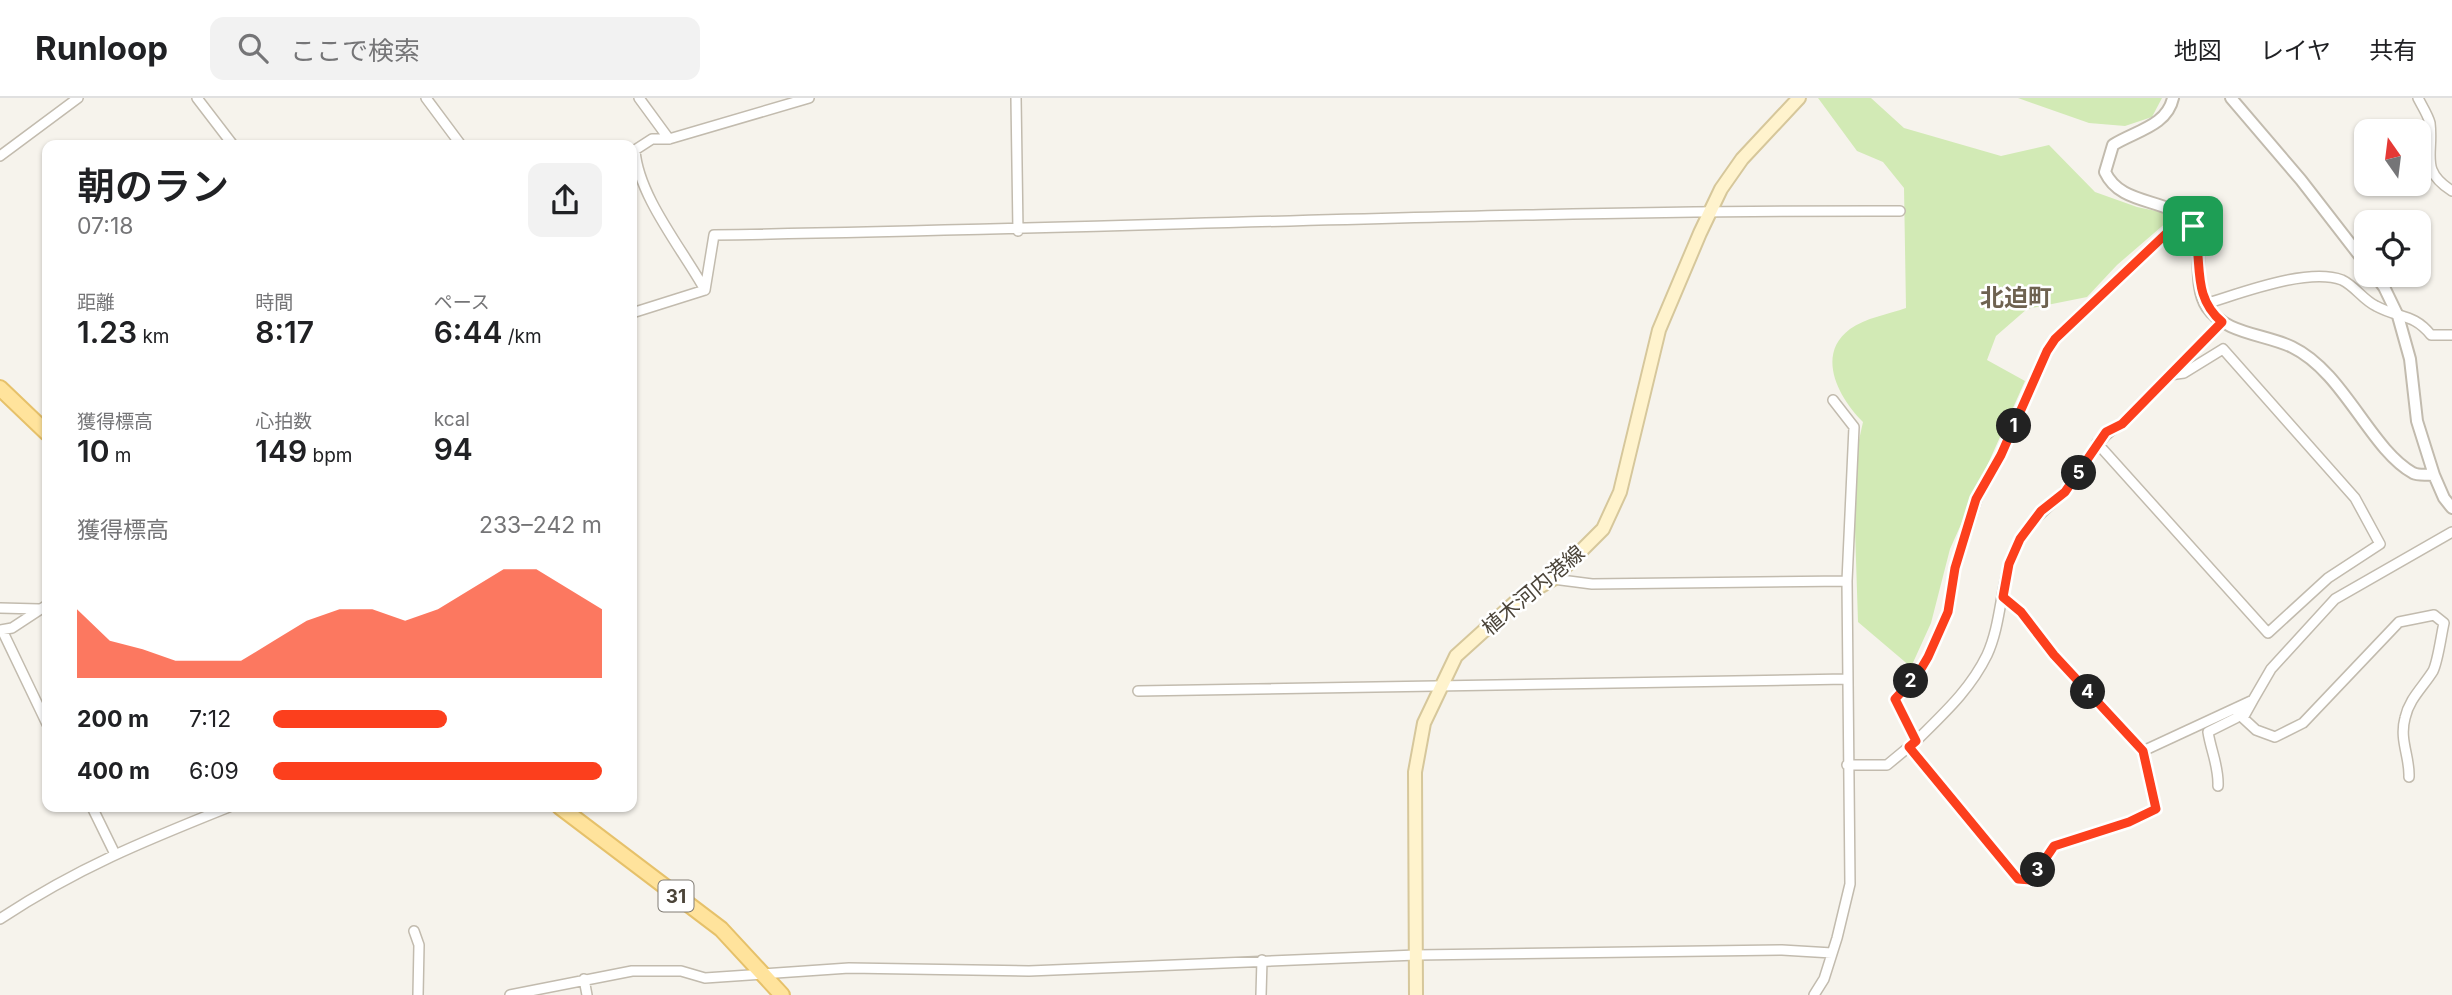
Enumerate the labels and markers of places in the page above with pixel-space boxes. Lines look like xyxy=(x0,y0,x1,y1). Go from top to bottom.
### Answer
pin xyxy=(2163,196,2223,256)
pin: 1 xyxy=(1996,408,2032,444)
pin: 5 xyxy=(2062,456,2096,490)
pin: 2 xyxy=(1894,664,1928,698)
pin: 4 xyxy=(2070,674,2106,710)
pin: 3 xyxy=(2021,852,2056,888)

